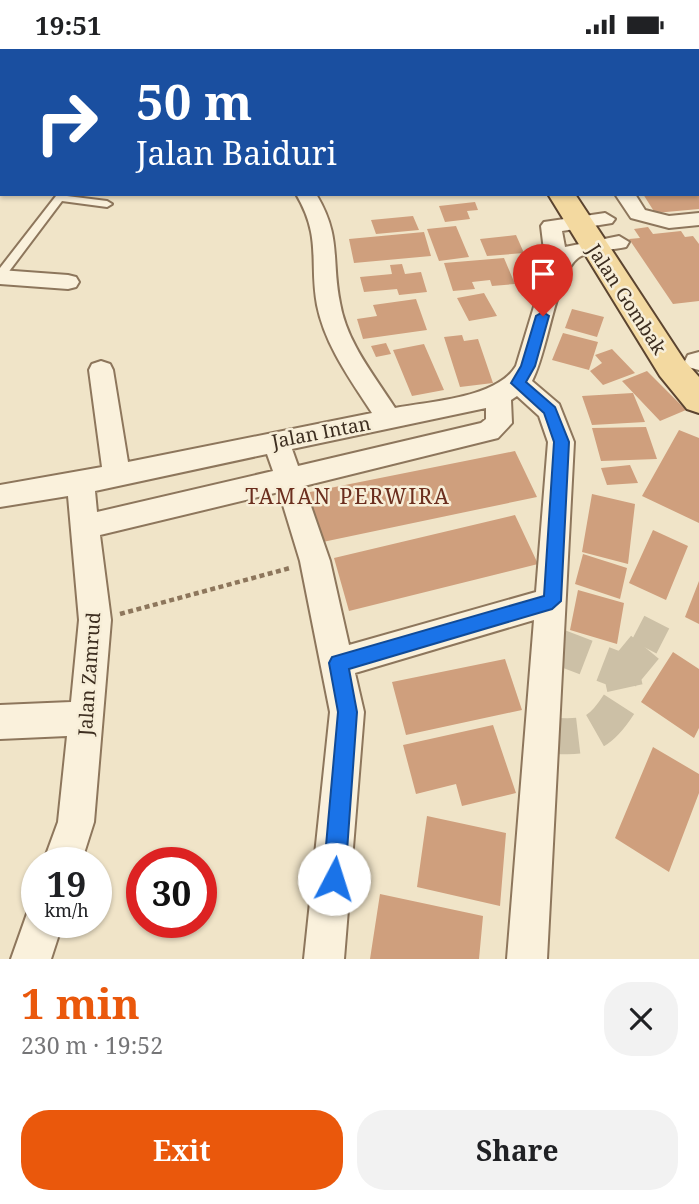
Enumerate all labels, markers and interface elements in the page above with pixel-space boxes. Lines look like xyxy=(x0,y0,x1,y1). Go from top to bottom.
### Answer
text: 19:51 xyxy=(35,7,102,43)
text: 50 m xyxy=(136,68,252,134)
icon: right xyxy=(21,77,112,168)
text: Jalan Baiduri xyxy=(136,131,337,174)
street label: Jalan Gombak xyxy=(581,238,673,360)
pin xyxy=(513,244,573,316)
icon: arrive xyxy=(524,255,562,293)
street label: Jalan Intan xyxy=(268,410,373,455)
district label: TAMAN PERWIRA xyxy=(245,482,451,510)
street label: Jalan Zamrud xyxy=(72,611,106,738)
position arrow xyxy=(297,842,371,916)
speed limit sign: 30 xyxy=(126,847,217,938)
text: 19 xyxy=(47,860,86,907)
text: km/h xyxy=(44,898,89,922)
text: 1 min xyxy=(21,974,140,1031)
button: close xyxy=(604,982,678,1056)
text: 230 m · 19:52 xyxy=(21,1029,163,1061)
button: Exit xyxy=(21,1110,343,1190)
button: Share xyxy=(357,1110,678,1190)

